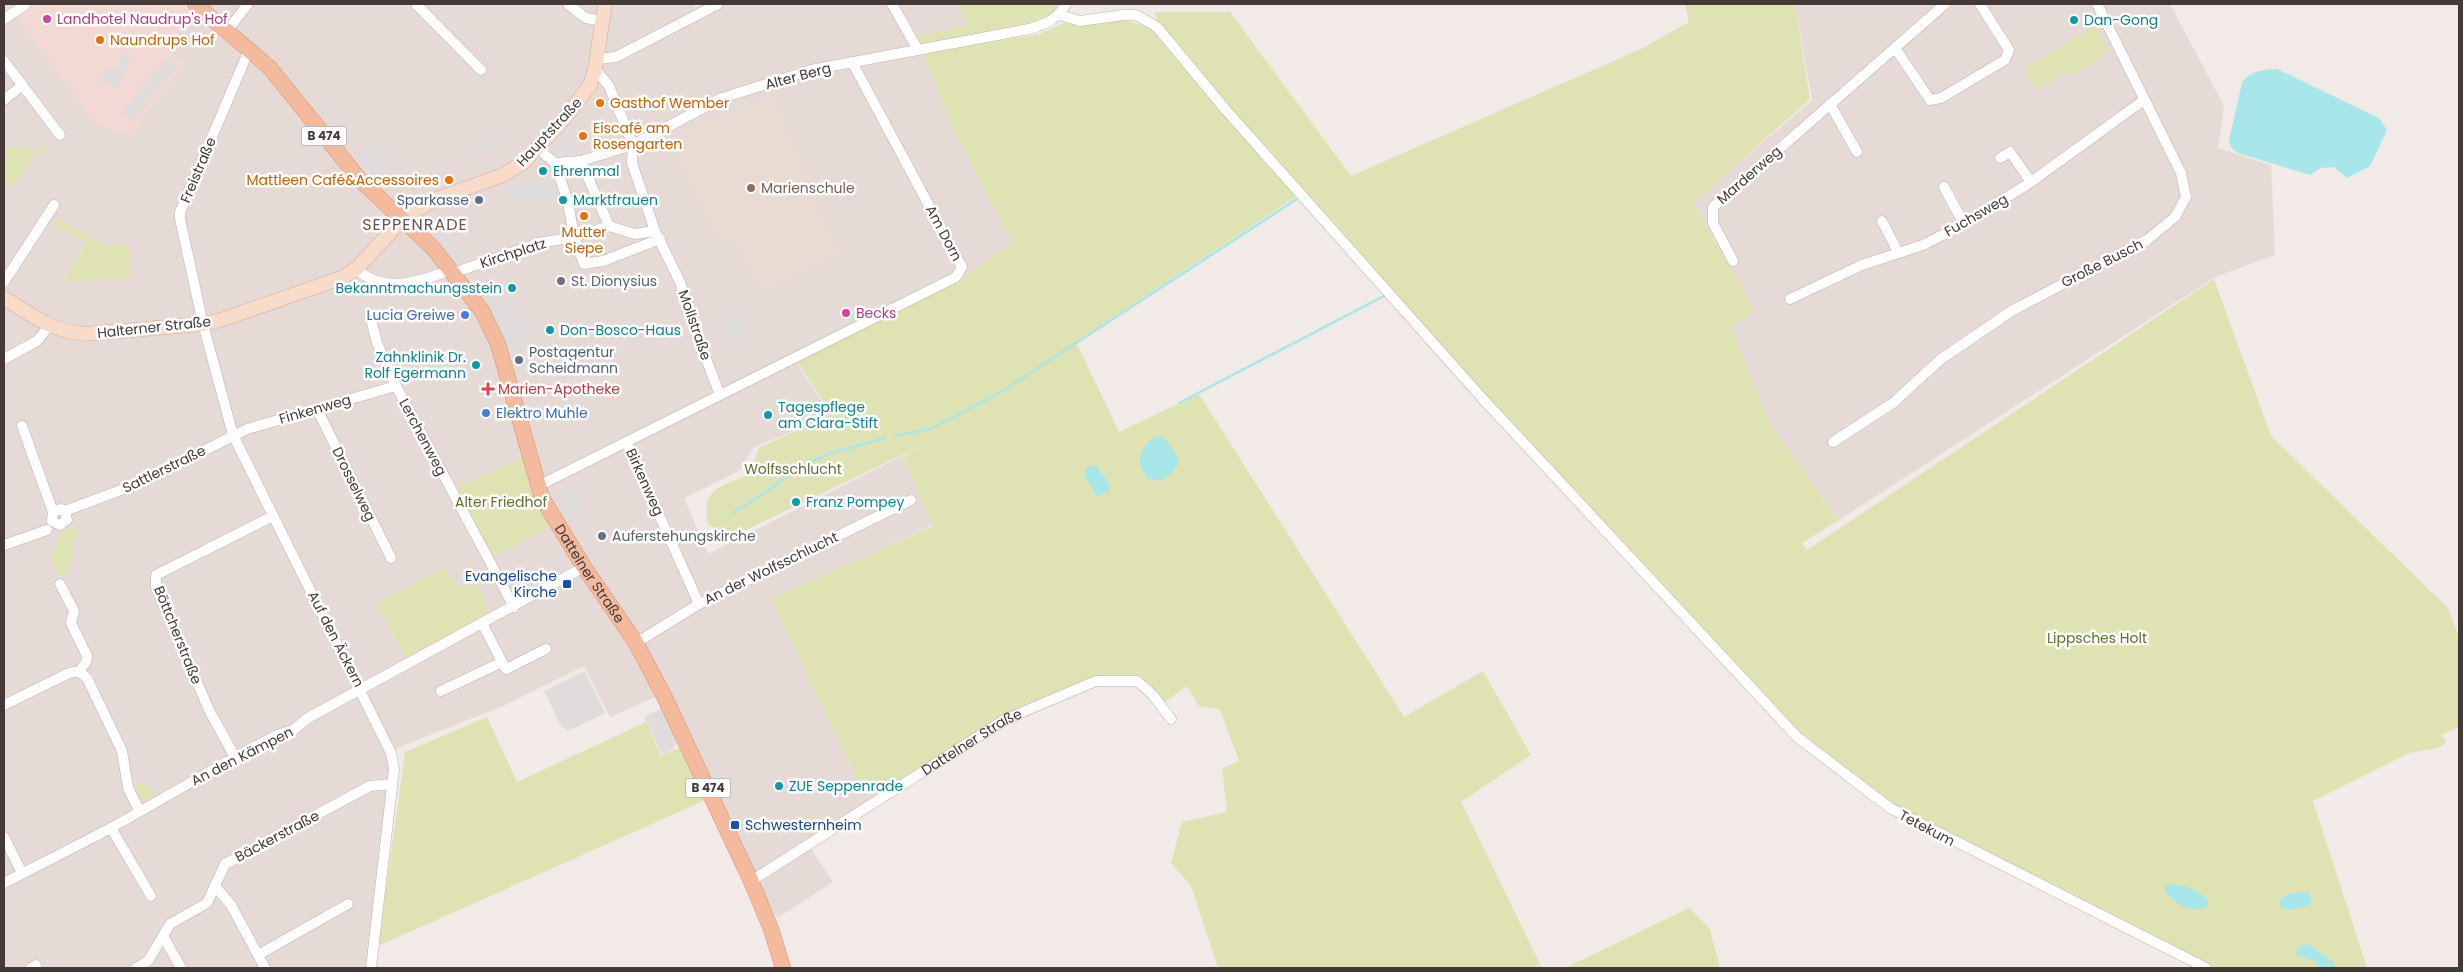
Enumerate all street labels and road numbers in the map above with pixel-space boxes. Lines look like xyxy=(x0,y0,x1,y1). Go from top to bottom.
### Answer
street label: Alter Berg xyxy=(763,58,833,94)
street label: Hauptstraße xyxy=(512,93,587,171)
road number: B 474 xyxy=(302,126,346,146)
street label: Freistraße xyxy=(175,134,221,206)
street label: Marderweg xyxy=(1712,141,1786,209)
street label: Fuchsweg xyxy=(1941,189,2011,241)
street label: Am Dorn xyxy=(921,202,967,264)
street label: Kirchplatz xyxy=(477,233,549,273)
street label: Große Busch xyxy=(2058,234,2146,292)
street label: Mollstraße xyxy=(674,287,716,363)
street label: Halterner Straße xyxy=(96,311,212,343)
street label: Finkenweg xyxy=(277,389,353,429)
street label: Lerchenweg xyxy=(394,395,452,479)
street label: Sattlerstraße xyxy=(119,440,209,498)
street label: Drosselweg xyxy=(327,443,381,525)
street label: Birkenweg xyxy=(621,445,669,519)
street label: Dattelner Straße xyxy=(550,520,630,627)
street label: An der Wolfsschlucht xyxy=(701,527,841,609)
street label: Böttcherstraße xyxy=(149,583,207,687)
street label: Auf den Äckern xyxy=(303,587,369,691)
street label: Dattelner Straße xyxy=(917,703,1025,780)
street label: An den Kämpen xyxy=(187,722,297,790)
road number: B 474 xyxy=(686,778,730,798)
street label: Bäckerstraße xyxy=(231,805,323,867)
street label: Tetekum xyxy=(1896,805,1958,851)

